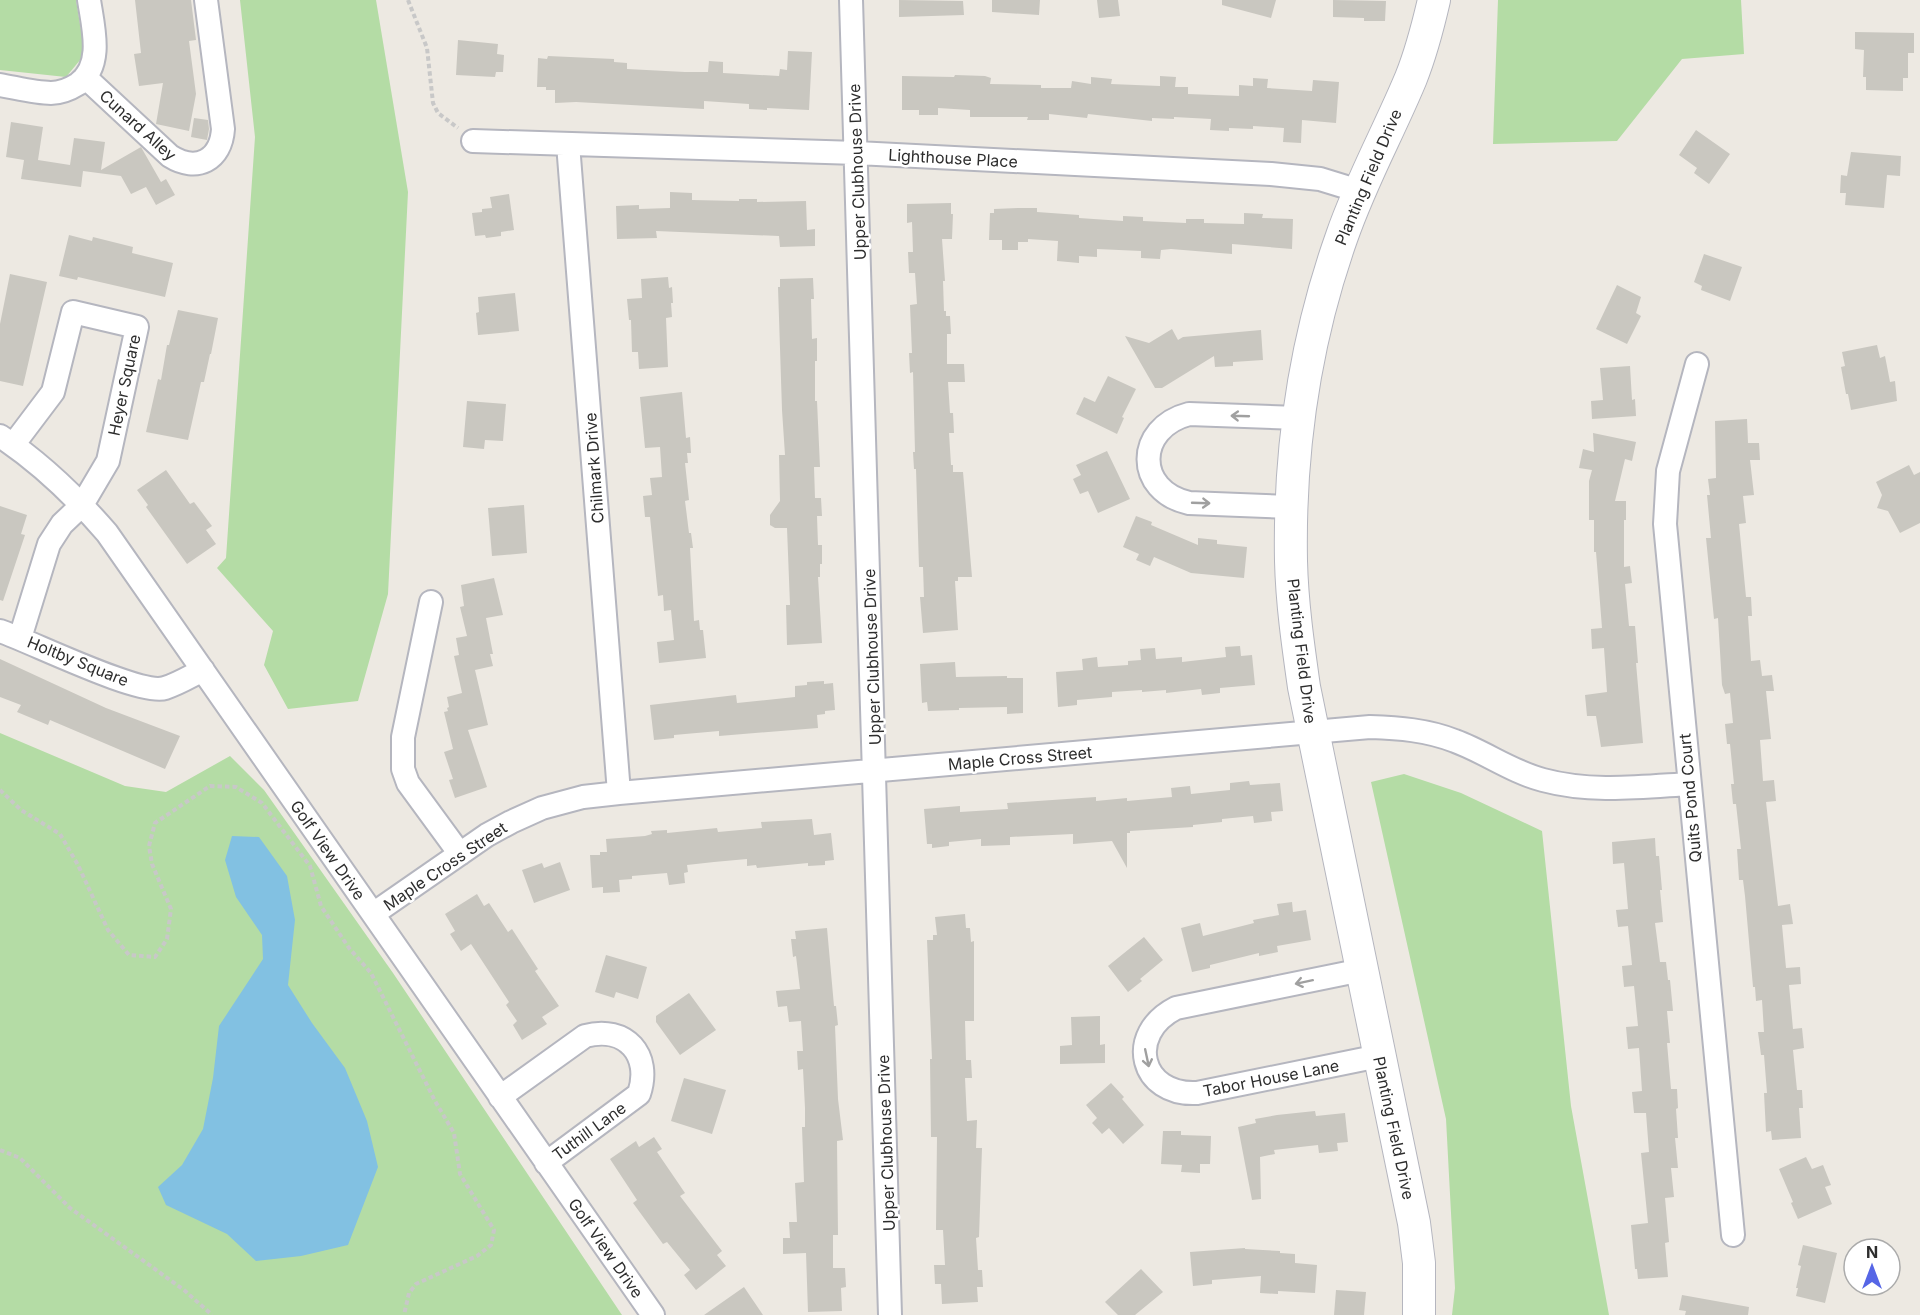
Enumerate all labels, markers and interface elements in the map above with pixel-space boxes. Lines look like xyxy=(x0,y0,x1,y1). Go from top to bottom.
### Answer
street label: Upper Clubhouse Drive xyxy=(844,83,870,261)
street label: Cunard Alley xyxy=(95,85,181,165)
street label: Planting Field Drive xyxy=(1330,106,1406,248)
street label: Lighthouse Place xyxy=(888,145,1018,171)
street label: Heyer Square xyxy=(104,333,144,437)
one-way arrow xyxy=(1230,411,1250,422)
street label: Chilmark Drive xyxy=(580,412,608,524)
one-way arrow xyxy=(1191,498,1211,509)
street label: Upper Clubhouse Drive xyxy=(859,568,885,746)
street label: Planting Field Drive xyxy=(1283,577,1321,725)
street label: Holtby Square xyxy=(24,632,132,690)
street label: Quits Pond Court xyxy=(1674,733,1706,863)
street label: Maple Cross Street xyxy=(947,742,1093,774)
street label: Golf View Drive xyxy=(286,796,370,904)
street label: Maple Cross Street xyxy=(380,817,510,915)
one-way arrow xyxy=(1295,976,1314,988)
one-way arrow xyxy=(1142,1048,1153,1067)
street label: Upper Clubhouse Drive xyxy=(873,1054,899,1232)
street label: Tabor House Lane xyxy=(1201,1055,1341,1101)
street label: Planting Field Drive xyxy=(1369,1055,1419,1201)
street label: Tuthill Lane xyxy=(548,1098,630,1164)
street label: Golf View Drive xyxy=(564,1194,648,1302)
north arrow xyxy=(1842,1237,1902,1297)
text: N xyxy=(1866,1242,1878,1262)

